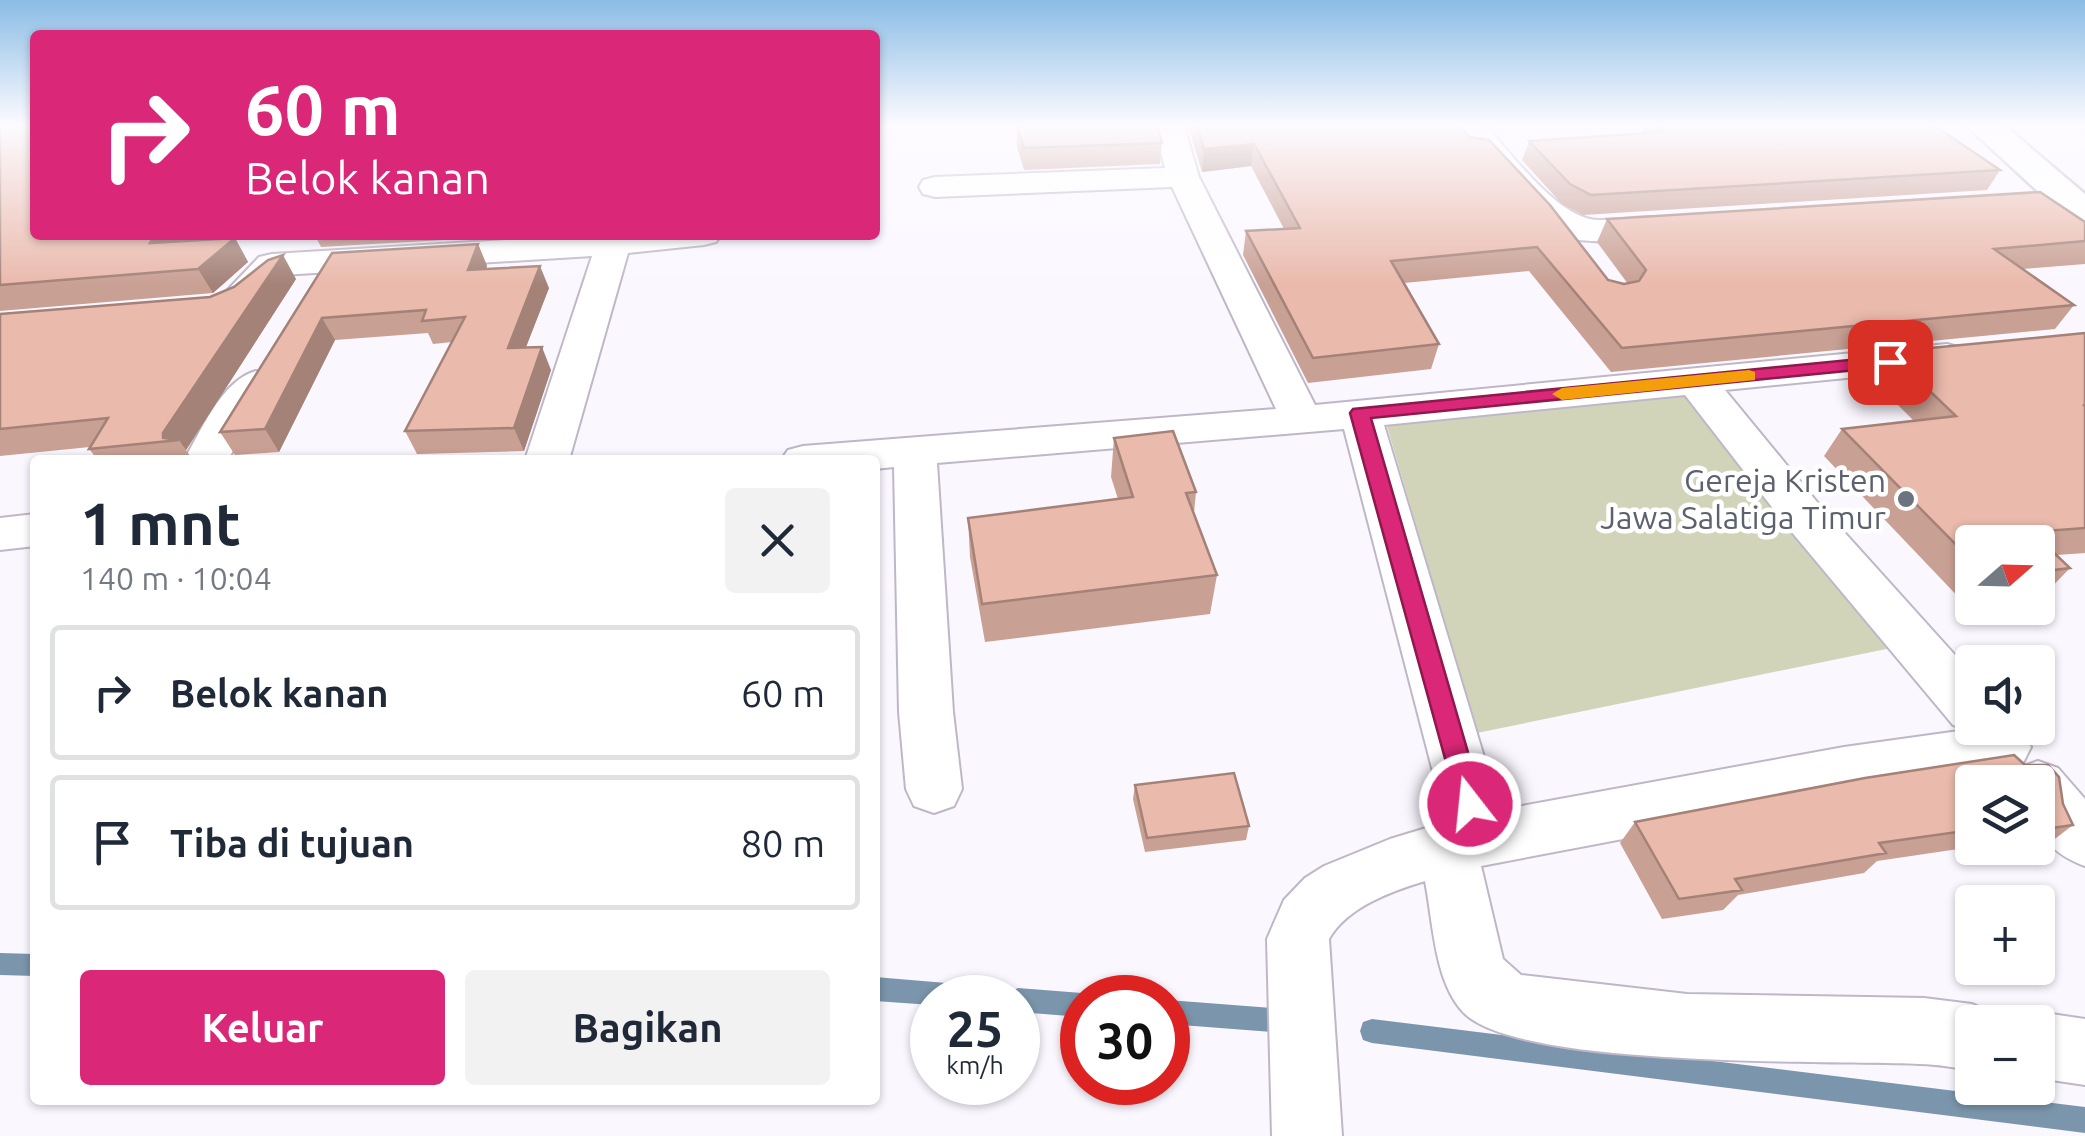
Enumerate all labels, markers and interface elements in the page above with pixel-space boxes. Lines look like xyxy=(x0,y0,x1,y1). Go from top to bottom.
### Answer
icon: right xyxy=(80,70,210,200)
text: 60 m xyxy=(245,70,401,148)
text: Belok kanan xyxy=(245,152,490,203)
pin xyxy=(1848,320,1933,405)
icon: arrive xyxy=(1863,335,1918,390)
place label: Gereja Kristen Jawa Salatiga Timur xyxy=(1600,462,1886,535)
button: close xyxy=(725,488,830,593)
marker: Gereja Kristen Jawa Salatiga Timur xyxy=(1895,488,1917,510)
text: 1 mnt xyxy=(80,489,241,556)
north arrow xyxy=(1955,525,2055,625)
map controls xyxy=(1955,525,2055,1105)
text: 140 m · 10:04 xyxy=(80,560,272,596)
button: sound xyxy=(1955,645,2055,745)
icon: right xyxy=(85,665,140,720)
text: Belok kanan xyxy=(170,672,389,714)
text: 60 m xyxy=(741,672,825,714)
position arrow xyxy=(1418,752,1522,856)
button: layers xyxy=(1955,765,2055,865)
icon: arrive xyxy=(85,815,140,870)
text: Tiba di tujuan xyxy=(170,822,414,864)
text: 80 m xyxy=(741,822,825,864)
button: + xyxy=(1955,885,2055,985)
button: Keluar xyxy=(80,970,445,1085)
button: Bagikan xyxy=(465,970,830,1085)
speed limit sign: 30 xyxy=(1060,975,1190,1105)
text: 25 xyxy=(947,1000,1003,1056)
button: − xyxy=(1955,1005,2055,1105)
text: km/h xyxy=(946,1051,1004,1079)

